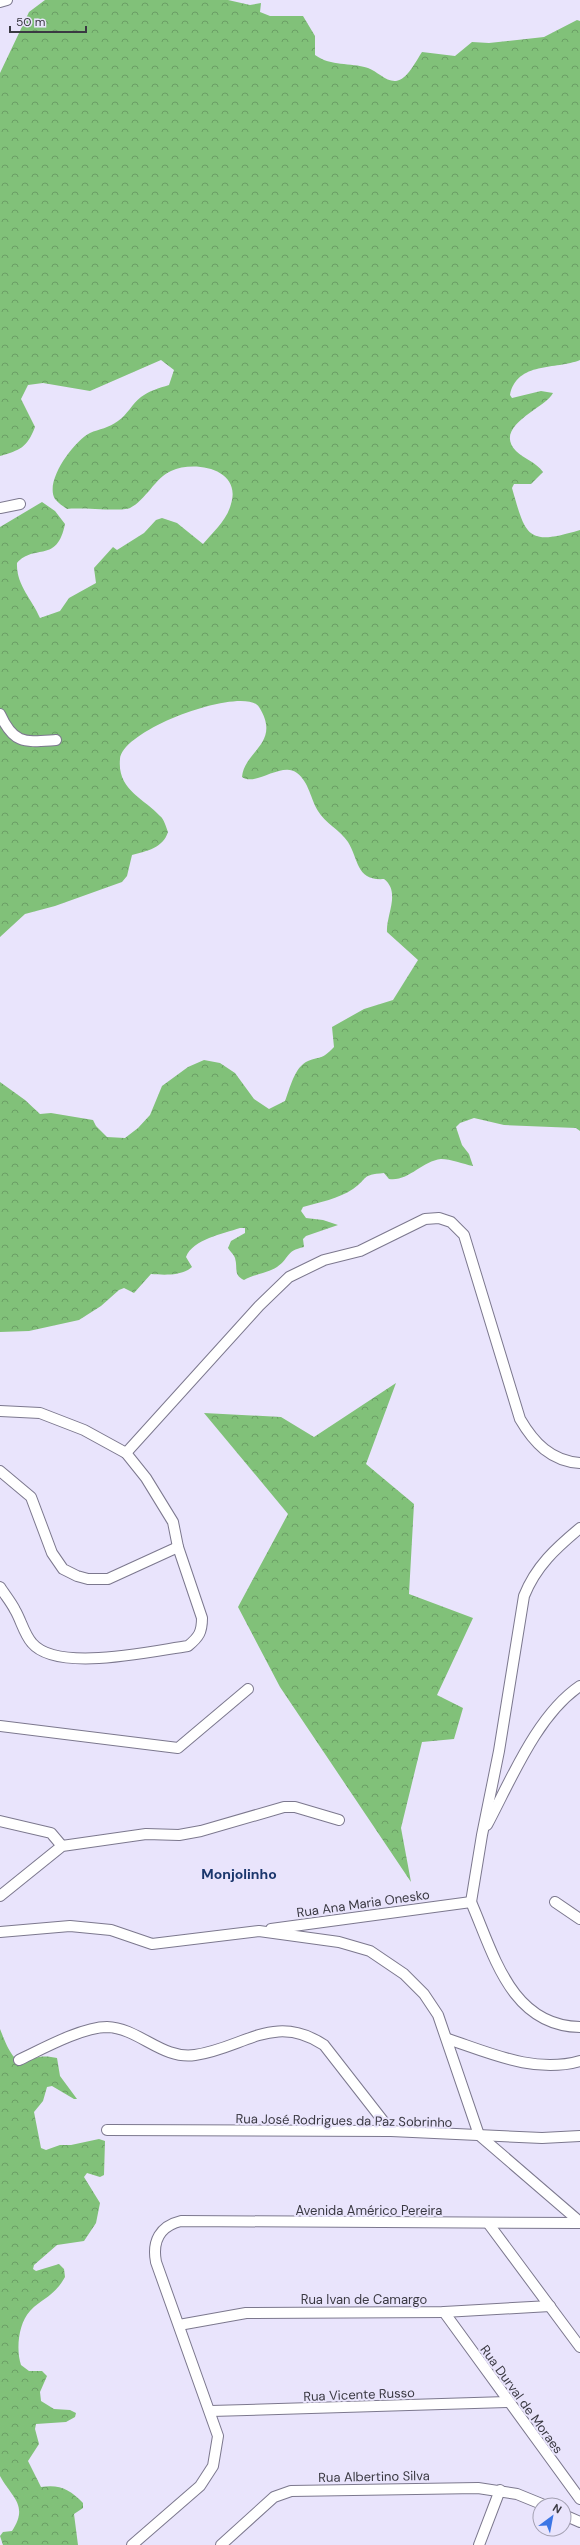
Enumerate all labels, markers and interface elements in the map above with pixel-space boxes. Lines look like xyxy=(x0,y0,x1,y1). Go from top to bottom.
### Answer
scale bar xyxy=(10,8,86,34)
text: 50 m xyxy=(16,14,45,30)
district label: Monjolinho xyxy=(201,1865,277,1883)
street label: Rua Ana Maria Onesko xyxy=(296,1886,431,1921)
street label: Rua José Rodrigues da Paz Sobrinho xyxy=(235,2110,453,2131)
street label: Avenida Américo Pereira xyxy=(296,2202,442,2219)
street label: Rua Ivan de Camargo xyxy=(301,2291,428,2308)
street label: Rua Durval de Moraes xyxy=(476,2342,567,2457)
street label: Rua Vicente Russo xyxy=(303,2384,415,2405)
street label: Rua Albertino Silva xyxy=(318,2467,430,2486)
north arrow xyxy=(532,2497,572,2537)
text: N xyxy=(550,2500,564,2517)

